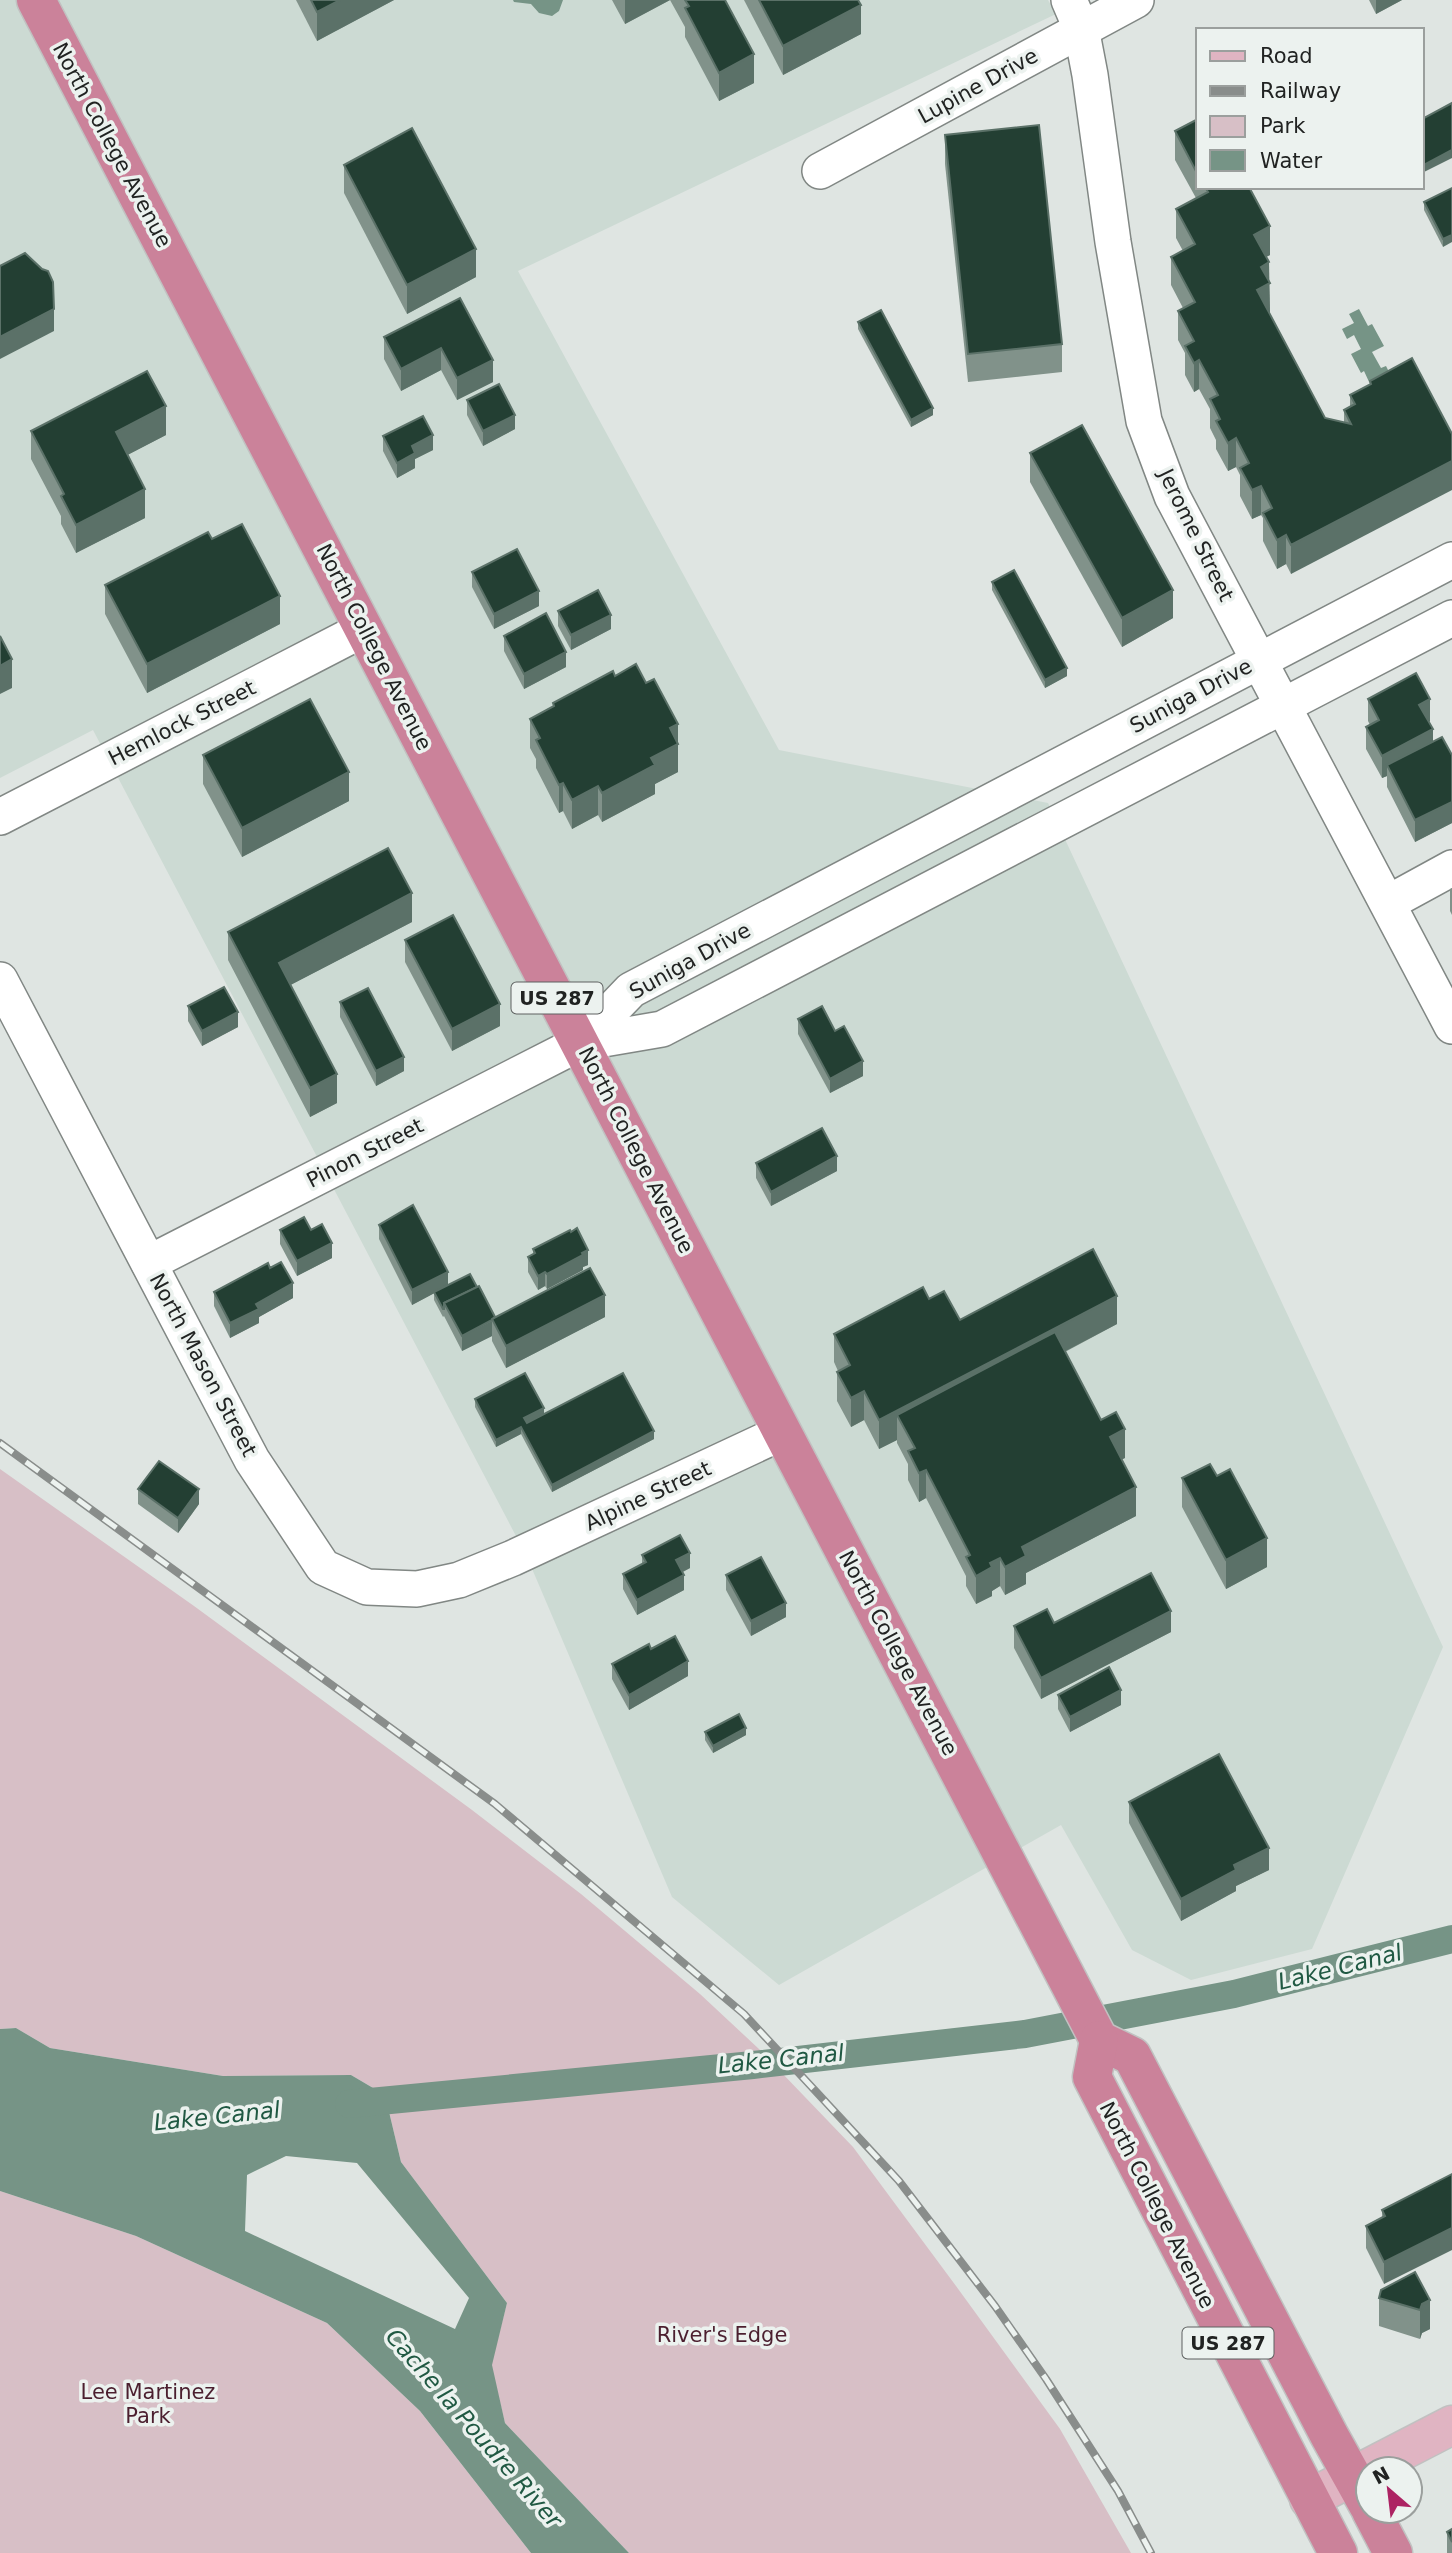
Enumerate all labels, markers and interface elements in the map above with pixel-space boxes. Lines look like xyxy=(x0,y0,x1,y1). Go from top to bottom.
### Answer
legend xyxy=(1196,28,1424,189)
street label: North College Avenue xyxy=(48,39,176,251)
street label: Lupine Drive xyxy=(914,43,1042,129)
text: Road xyxy=(1260,44,1313,68)
text: Railway xyxy=(1260,79,1341,103)
text: Park xyxy=(1260,114,1306,138)
text: Water xyxy=(1260,149,1322,173)
street label: Jerome Street xyxy=(1153,463,1238,605)
street label: North College Avenue xyxy=(311,540,437,754)
street label: Suniga Drive xyxy=(1126,654,1256,738)
street label: Hemlock Street xyxy=(104,676,260,770)
street label: Suniga Drive xyxy=(625,918,755,1004)
road number: US 287 xyxy=(512,982,602,1014)
street label: North College Avenue xyxy=(573,1043,699,1257)
street label: Pinon Street xyxy=(303,1113,427,1193)
street label: North Mason Street xyxy=(145,1269,261,1461)
street label: Alpine Street xyxy=(581,1456,715,1536)
street label: North College Avenue xyxy=(834,1547,962,1759)
water label: Lake Canal xyxy=(1275,1939,1405,1995)
water label: Lake Canal xyxy=(717,2039,846,2079)
water label: Lake Canal xyxy=(153,2096,282,2136)
street label: North College Avenue xyxy=(1094,2098,1220,2312)
park label: River's Edge xyxy=(657,2323,787,2347)
water label: Cache la Poudre River xyxy=(381,2324,568,2534)
road number: US 287 xyxy=(1182,2328,1274,2358)
park label: Lee Martinez Park xyxy=(81,2380,215,2428)
north arrow xyxy=(1354,2455,1424,2525)
text: N xyxy=(1369,2462,1393,2488)

